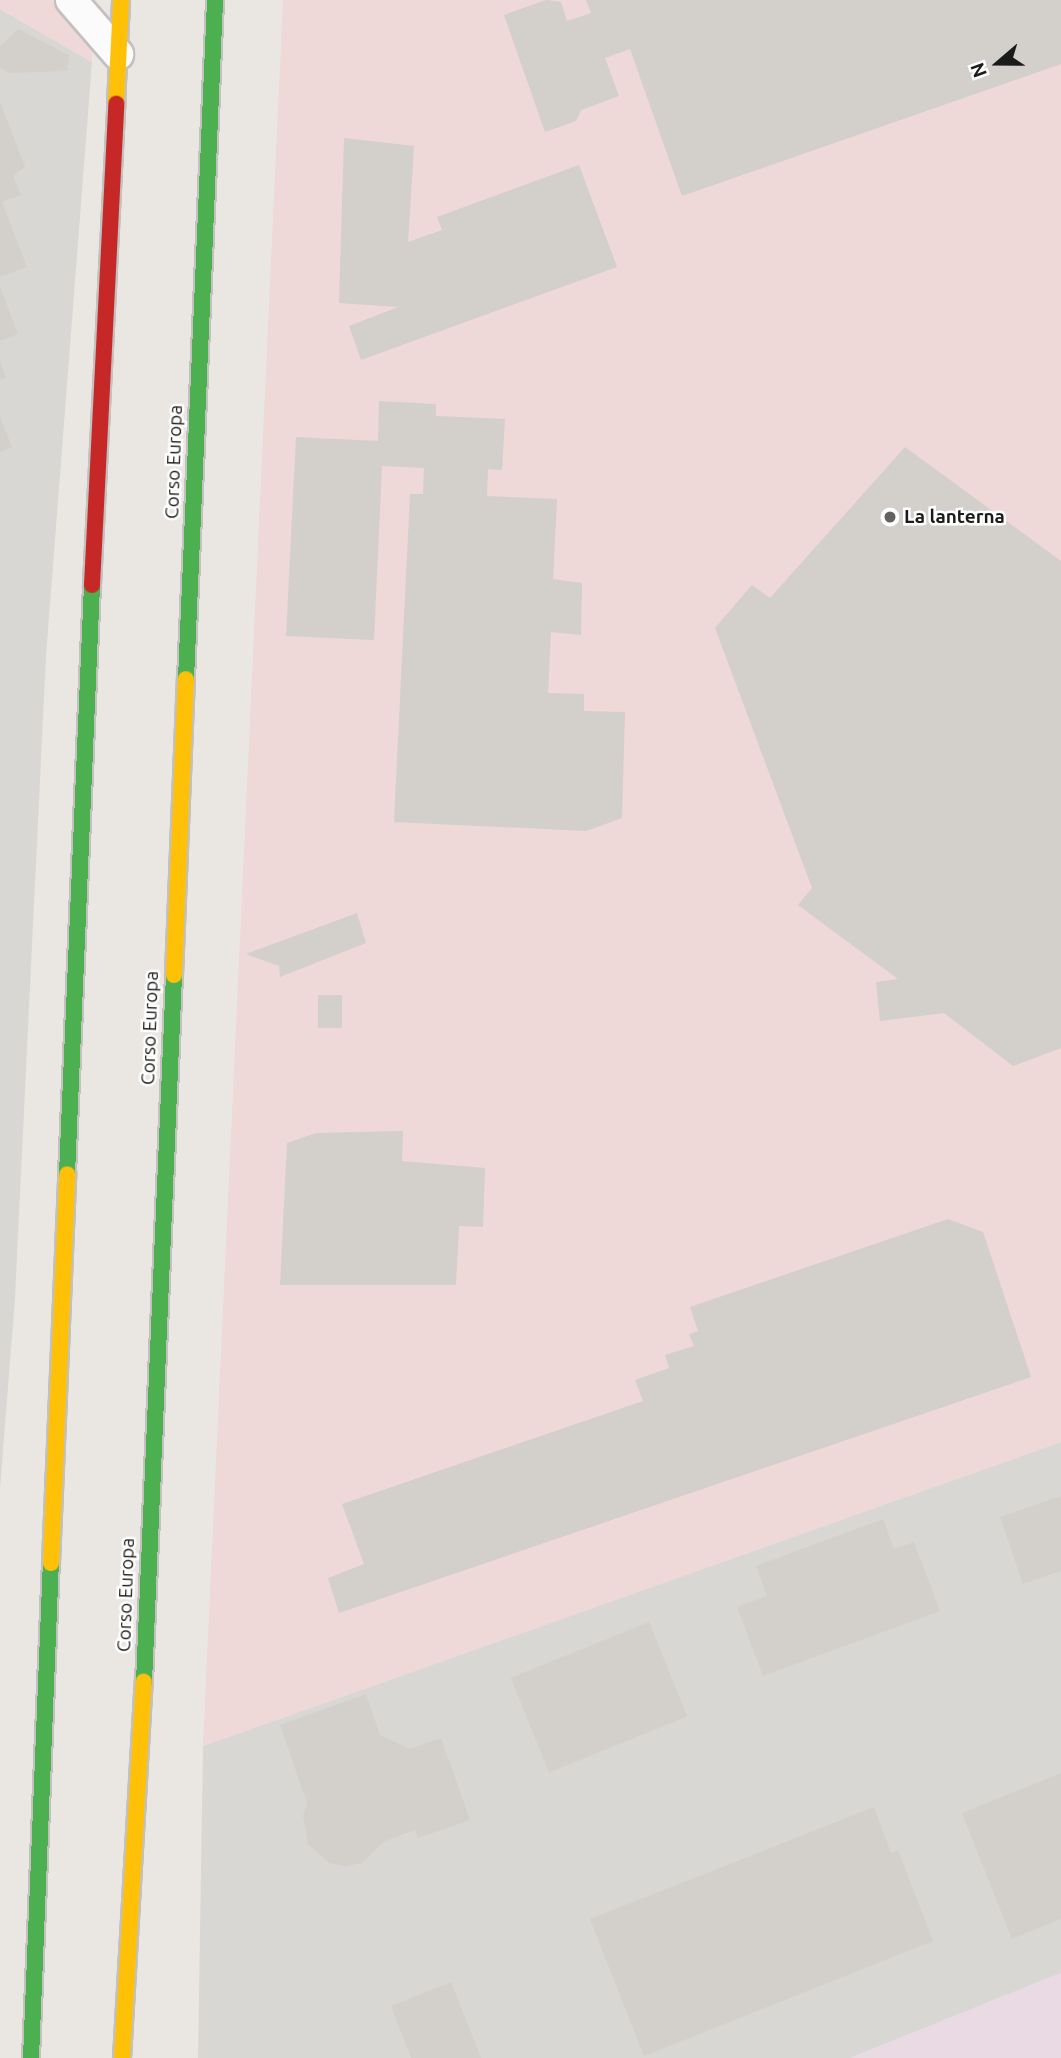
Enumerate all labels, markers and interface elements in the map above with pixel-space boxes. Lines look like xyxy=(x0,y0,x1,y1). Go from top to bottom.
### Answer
north arrow xyxy=(963,28,1033,98)
text: N xyxy=(966,60,991,81)
street label: Corso Europa xyxy=(161,405,187,519)
place label: La lanterna xyxy=(904,506,1005,528)
marker: La lanterna xyxy=(882,509,898,525)
street label: Corso Europa xyxy=(137,971,163,1085)
street label: Corso Europa xyxy=(113,1538,139,1652)

